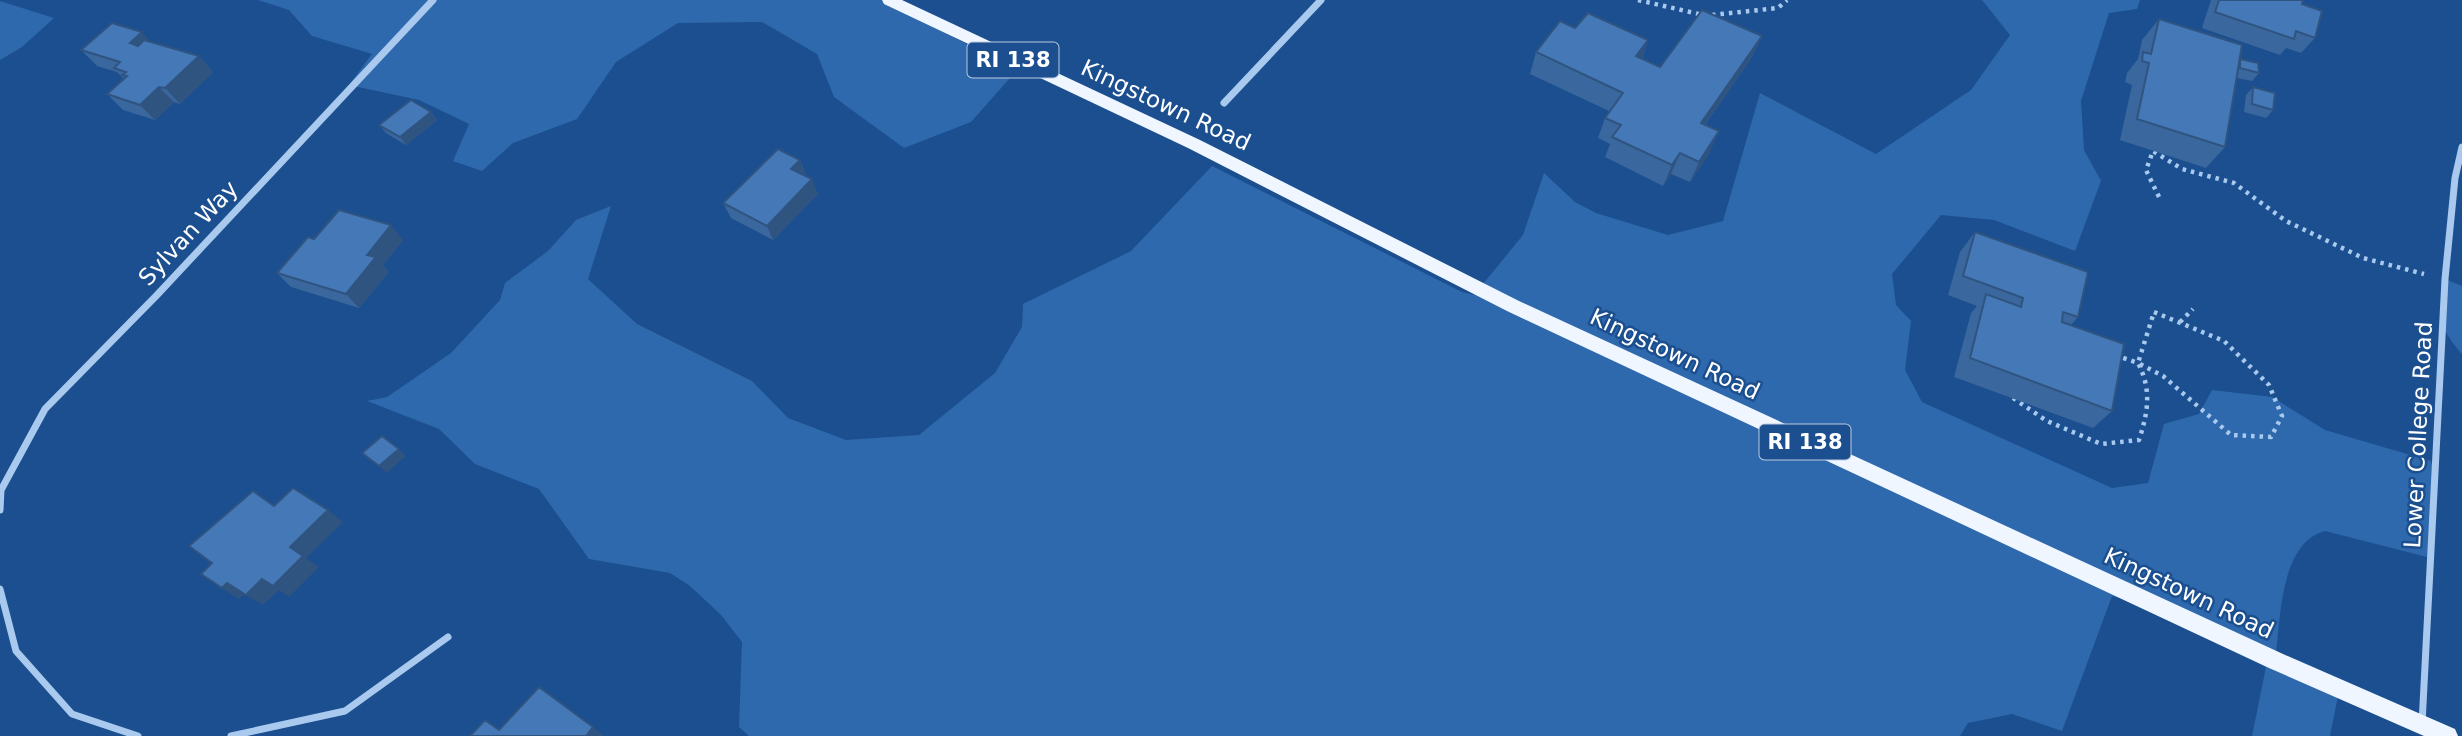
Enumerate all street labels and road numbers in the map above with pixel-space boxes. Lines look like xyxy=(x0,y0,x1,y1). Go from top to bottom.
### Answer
road number: RI 138 xyxy=(968,42,1058,78)
street label: Kingstown Road xyxy=(1077,54,1255,156)
street label: Sylvan Way xyxy=(133,175,243,291)
street label: Kingstown Road xyxy=(1586,303,1764,405)
street label: Lower College Road xyxy=(2399,321,2437,549)
road number: RI 138 xyxy=(1759,424,1850,460)
street label: Kingstown Road xyxy=(2100,542,2278,644)

